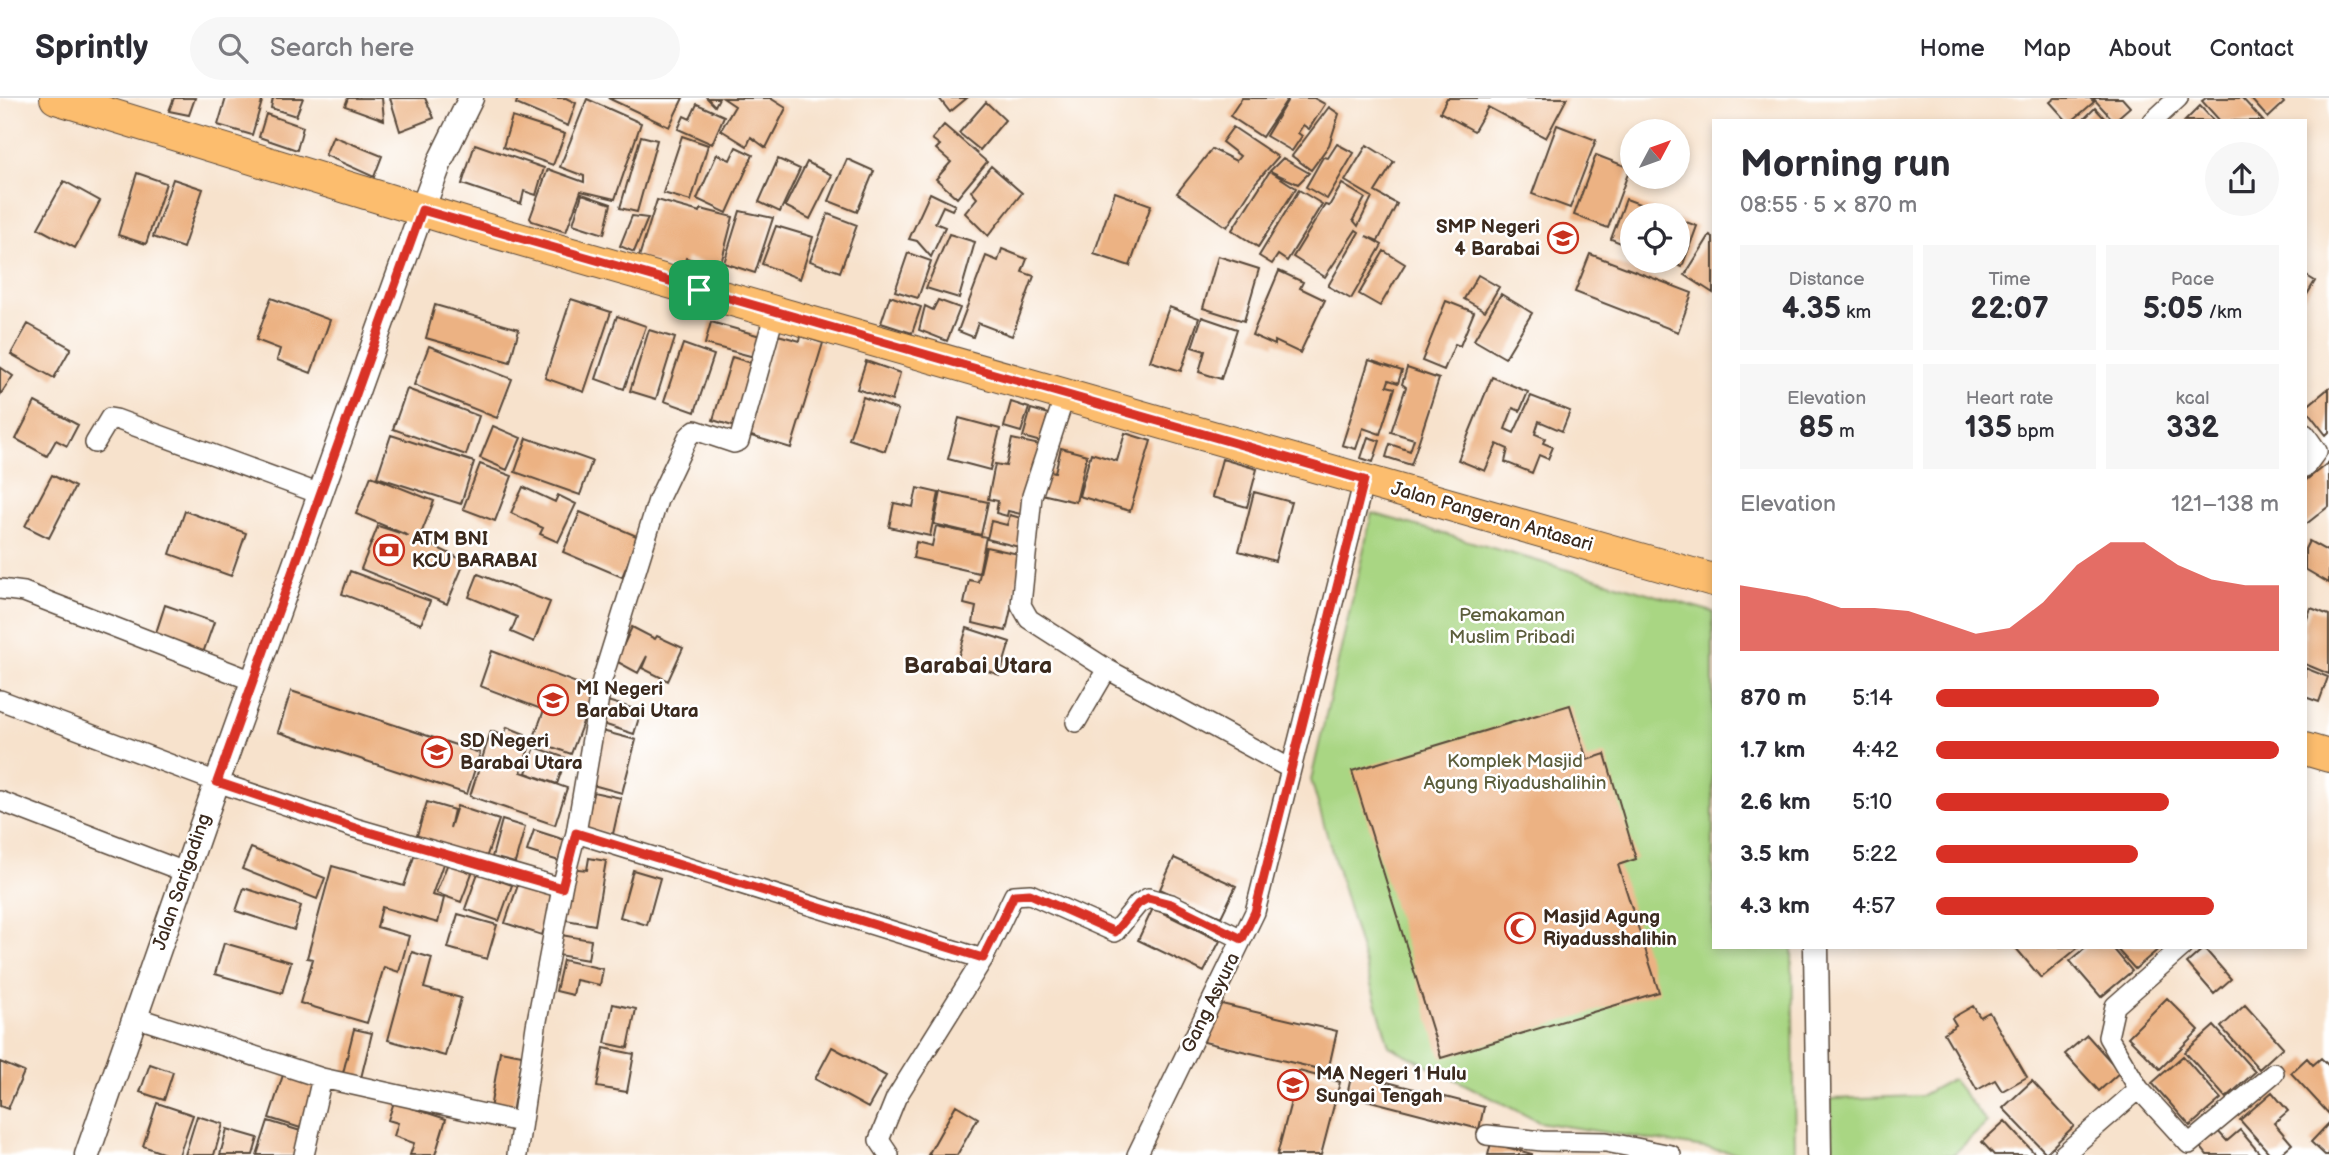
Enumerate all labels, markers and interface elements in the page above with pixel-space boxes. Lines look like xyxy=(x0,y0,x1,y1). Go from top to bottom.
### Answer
search box xyxy=(190,17,680,80)
text: Sprintly xyxy=(35,28,148,68)
icon: search xyxy=(214,29,252,67)
text: Search here xyxy=(270,33,414,64)
text: Home xyxy=(1920,34,1985,63)
text: Map xyxy=(2023,34,2071,63)
text: About xyxy=(2109,34,2171,63)
text: Contact xyxy=(2209,34,2294,63)
north arrow xyxy=(1620,119,1690,189)
map controls xyxy=(1620,119,1690,273)
text: Morning run xyxy=(1740,142,1951,187)
button: share xyxy=(2205,142,2279,216)
text: 08:55 · 5 × 870 m xyxy=(1740,191,1917,219)
button: locate xyxy=(1620,203,1690,273)
place label: SMP Negeri 4 Barabai xyxy=(1436,216,1540,261)
school or university icon: SMP Negeri 4 Barabai xyxy=(1546,221,1580,255)
pin xyxy=(669,260,729,320)
text: Distance xyxy=(1789,268,1864,291)
text: Time xyxy=(1988,268,2031,291)
text: Pace xyxy=(2171,268,2214,291)
icon: arrive xyxy=(680,271,718,309)
text: 4.35 xyxy=(1782,291,1841,327)
text: 22:07 xyxy=(1970,291,2049,327)
text: 5:05 xyxy=(2143,291,2203,327)
text: km xyxy=(1841,301,1871,324)
text: /km xyxy=(2203,301,2242,324)
text: Elevation xyxy=(1787,387,1866,410)
text: Heart rate xyxy=(1966,387,2053,410)
text: kcal xyxy=(2175,387,2210,410)
text: 85 xyxy=(1798,410,1834,446)
text: 135 xyxy=(1964,410,2012,446)
text: 332 xyxy=(2166,410,2219,446)
text: m xyxy=(1834,420,1855,443)
text: bpm xyxy=(2012,420,2055,443)
street label: Jalan Pangeran Antasari xyxy=(1388,477,1596,557)
text: Elevation xyxy=(1740,490,1836,518)
text: 121–138 m xyxy=(2171,490,2279,518)
place label: ATM BNI KCU BARABAI xyxy=(411,528,538,573)
bank icon: ATM BNI KCU BARABAI xyxy=(372,533,406,567)
park label: Pemakaman Muslim Pribadi xyxy=(1449,604,1575,649)
district label: Barabai Utara xyxy=(904,652,1052,680)
place label: MI Negeri Barabai Utara xyxy=(576,678,699,723)
school or university icon: MI Negeri Barabai Utara xyxy=(536,683,570,717)
text: 870 m xyxy=(1740,684,1807,712)
text: 5:14 xyxy=(1852,684,1893,712)
place label: SD Negeri Barabai Utara xyxy=(460,730,583,775)
school or university icon: SD Negeri Barabai Utara xyxy=(420,735,454,769)
text: 1.7 km xyxy=(1740,736,1805,764)
text: 4:42 xyxy=(1852,736,1898,764)
park label: Komplek Masjid Agung Riyadushalihin xyxy=(1424,750,1606,795)
text: 2.6 km xyxy=(1740,788,1811,816)
text: 5:10 xyxy=(1852,788,1892,816)
street label: Jalan Sarigading xyxy=(148,811,216,953)
text: 3.5 km xyxy=(1740,840,1810,868)
text: 5:22 xyxy=(1852,840,1897,868)
text: 4.3 km xyxy=(1740,892,1810,920)
text: 4:57 xyxy=(1852,892,1895,920)
place label: Masjid Agung Riyadusshalihin xyxy=(1543,906,1677,951)
mosque icon: Masjid Agung Riyadusshalihin xyxy=(1503,911,1537,945)
street label: Gang Asyura xyxy=(1177,949,1245,1057)
place label: MA Negeri 1 Hulu Sungai Tengah xyxy=(1316,1063,1467,1108)
school or university icon: MA Negeri 1 Hulu Sungai Tengah xyxy=(1276,1068,1310,1102)

